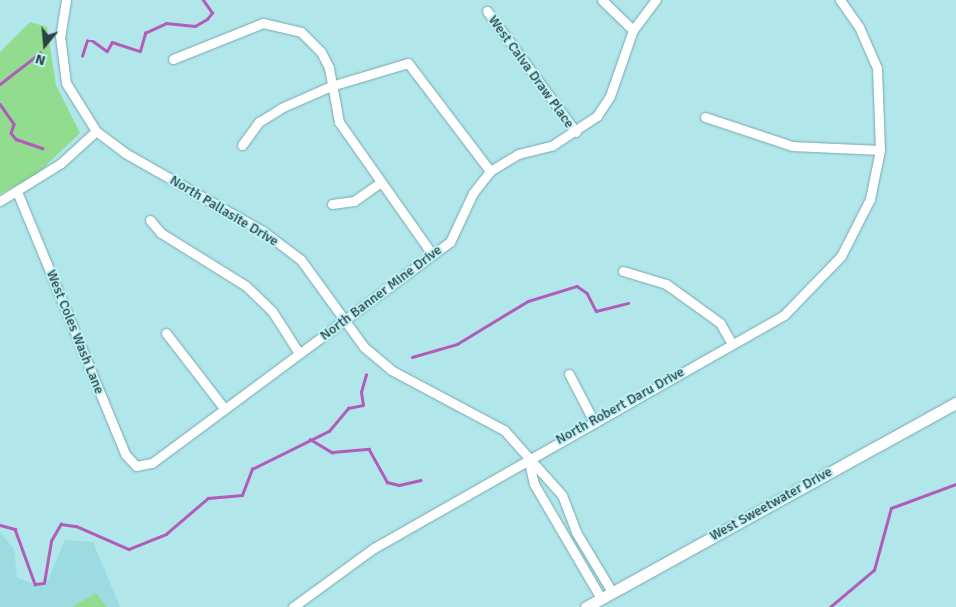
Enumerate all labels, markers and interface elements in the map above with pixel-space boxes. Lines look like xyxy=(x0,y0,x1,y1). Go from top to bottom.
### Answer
street label: West Calva Draw Place xyxy=(484,12,578,132)
north arrow xyxy=(20,20,70,70)
text: N xyxy=(33,50,48,69)
street label: North Pallasite Drive xyxy=(167,172,281,250)
street label: North Banner Mine Drive xyxy=(317,242,445,344)
street label: West Coles Wash Lane xyxy=(42,267,108,397)
street label: North Robert Daru Drive xyxy=(553,364,687,448)
street label: West Sweetwater Drive xyxy=(707,463,835,545)

